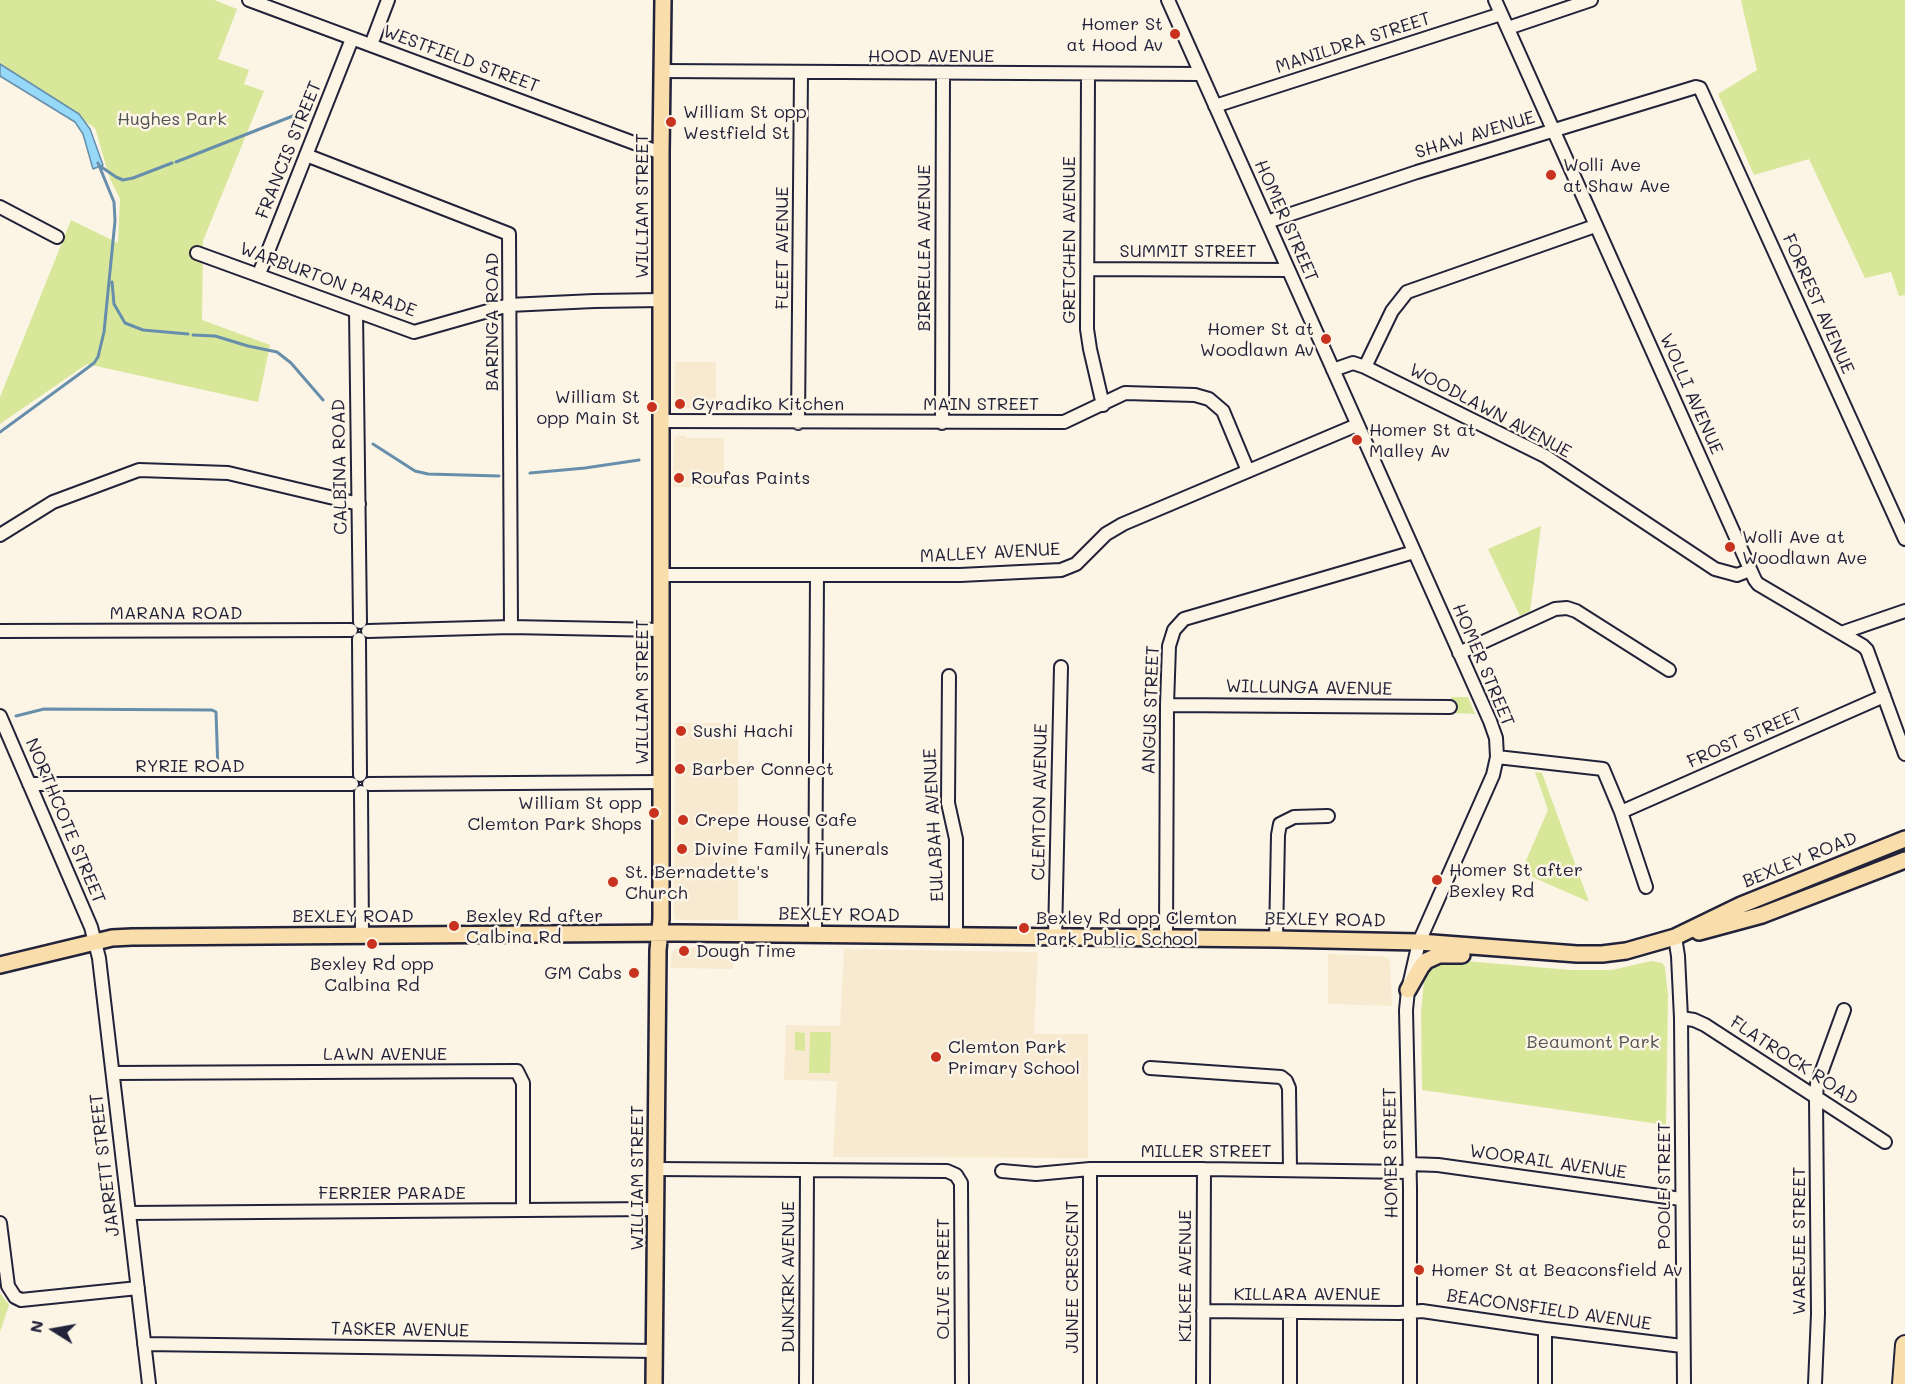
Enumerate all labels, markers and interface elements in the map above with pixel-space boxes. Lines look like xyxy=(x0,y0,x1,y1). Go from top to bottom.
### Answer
street label: MANILDRA STREET xyxy=(1273,8,1433,78)
place label: Homer St at Hood Av xyxy=(1067,13,1163,56)
street label: WESTFIELD STREET xyxy=(380,21,542,97)
marker: Homer St at Hood Av xyxy=(1168,27,1182,41)
street label: HOOD AVENUE xyxy=(868,45,994,67)
street label: FRANCIS STREET xyxy=(252,78,326,222)
place label: William St opp Westfield St xyxy=(683,101,807,144)
street label: SHAW AVENUE xyxy=(1412,107,1538,163)
park label: Hughes Park xyxy=(117,108,227,130)
marker: William St opp Westfield St xyxy=(664,115,678,129)
street label: WILLIAM STREET xyxy=(631,133,653,279)
place label: Wolli Ave at Shaw Ave xyxy=(1563,154,1670,196)
street label: GRETCHEN AVENUE xyxy=(1058,156,1080,324)
street label: HOMER STREET xyxy=(1249,157,1323,285)
street label: BIRRELLEA AVENUE xyxy=(913,164,935,332)
marker: Wolli Ave at Shaw Ave xyxy=(1544,168,1558,182)
street label: FLEET AVENUE xyxy=(771,186,793,310)
street label: FORREST AVENUE xyxy=(1777,231,1859,377)
street label: WARBURTON PARADE xyxy=(237,238,419,322)
street label: SUMMIT STREET xyxy=(1120,240,1256,262)
street label: BARINGA ROAD xyxy=(481,253,503,391)
place label: Homer St at Woodlawn Av xyxy=(1200,318,1314,360)
street label: WOLLI AVENUE xyxy=(1655,330,1727,458)
marker: Homer St at Woodlawn Av xyxy=(1319,332,1333,346)
street label: WOODLAWN AVENUE xyxy=(1405,359,1575,463)
place label: William St opp Main St xyxy=(537,386,640,428)
place label: Gyradiko Kitchen xyxy=(692,393,844,415)
street label: MAIN STREET xyxy=(923,393,1039,415)
marker: Gyradiko Kitchen xyxy=(673,397,687,411)
street label: CALBINA ROAD xyxy=(328,399,352,535)
marker: William St opp Main St xyxy=(645,400,659,414)
place label: Homer St at Malley Av xyxy=(1369,419,1476,462)
marker: Homer St at Malley Av xyxy=(1350,433,1364,447)
place label: Roufas Paints xyxy=(691,467,810,489)
marker: Roufas Paints xyxy=(672,471,686,485)
place label: Wolli Ave at Woodlawn Ave xyxy=(1742,526,1867,568)
street label: MALLEY AVENUE xyxy=(919,539,1061,567)
marker: Wolli Ave at Woodlawn Ave xyxy=(1723,540,1737,554)
street label: HOMER STREET xyxy=(1447,600,1519,730)
street label: MARANA ROAD xyxy=(110,602,242,624)
street label: WILLIAM STREET xyxy=(631,619,653,765)
street label: ANGUS STREET xyxy=(1138,645,1164,775)
street label: WILLUNGA AVENUE xyxy=(1225,676,1393,700)
street label: FROST STREET xyxy=(1684,703,1806,773)
place label: Sushi Hachi xyxy=(693,720,793,742)
street label: CLEMTON AVENUE xyxy=(1028,723,1052,881)
marker: Sushi Hachi xyxy=(674,724,688,738)
street label: NORTHCOTE STREET xyxy=(20,735,110,907)
street label: EULABAH AVENUE xyxy=(919,748,949,902)
street label: RYRIE ROAD xyxy=(135,755,245,777)
place label: Barber Connect xyxy=(692,758,834,780)
marker: Barber Connect xyxy=(673,762,687,776)
place label: William St opp Clemton Park Shops xyxy=(467,792,642,834)
marker: William St opp Clemton Park Shops xyxy=(647,806,661,820)
place label: Crepe House Cafe xyxy=(695,809,857,831)
marker: Crepe House Cafe xyxy=(676,813,690,827)
street label: BEXLEY ROAD xyxy=(1740,827,1860,893)
place label: Divine Family Funerals xyxy=(694,838,889,860)
marker: Divine Family Funerals xyxy=(675,842,689,856)
place label: Homer St after Bexley Rd xyxy=(1449,859,1583,902)
place label: St. Bernadette's Church xyxy=(625,861,769,904)
marker: Homer St after Bexley Rd xyxy=(1430,873,1444,887)
marker: St. Bernadette's Church xyxy=(606,875,620,889)
street label: BEXLEY ROAD xyxy=(778,903,900,927)
street label: BEXLEY ROAD xyxy=(292,905,414,927)
place label: Bexley Rd after Calbina Rd xyxy=(466,905,603,948)
place label: Bexley Rd opp Clemton Park Public School xyxy=(1036,907,1237,950)
street label: BEXLEY ROAD xyxy=(1264,908,1386,932)
marker: Bexley Rd after Calbina Rd xyxy=(447,919,461,933)
marker: Bexley Rd opp Clemton Park Public School xyxy=(1017,921,1031,935)
marker: Bexley Rd opp Calbina Rd xyxy=(365,937,379,951)
place label: Dough Time xyxy=(696,940,796,962)
marker: Dough Time xyxy=(677,944,691,958)
place label: Bexley Rd opp Calbina Rd xyxy=(310,953,434,996)
place label: GM Cabs xyxy=(544,962,622,984)
marker: GM Cabs xyxy=(627,966,641,980)
street label: FLATROCK ROAD xyxy=(1726,1012,1862,1110)
park label: Beaumont Park xyxy=(1527,1031,1659,1053)
place label: Clemton Park Primary School xyxy=(948,1036,1080,1078)
street label: LAWN AVENUE xyxy=(323,1043,447,1065)
marker: Clemton Park Primary School xyxy=(929,1050,943,1064)
street label: HOMER STREET xyxy=(1379,1087,1403,1219)
street label: JARRETT STREET xyxy=(86,1092,124,1238)
street label: WILLIAM STREET xyxy=(626,1105,648,1251)
street label: POOLE STREET xyxy=(1653,1122,1675,1250)
street label: MILLER STREET xyxy=(1140,1140,1272,1162)
street label: WOORAIL AVENUE xyxy=(1468,1140,1628,1184)
street label: WAREJEE STREET xyxy=(1788,1167,1810,1315)
street label: FERRIER PARADE xyxy=(318,1182,466,1204)
street label: DUNKIRK AVENUE xyxy=(777,1201,799,1353)
street label: JUNEE CRESCENT xyxy=(1061,1201,1083,1353)
street label: KILKEE AVENUE xyxy=(1174,1210,1196,1342)
street label: OLIVE STREET xyxy=(932,1218,954,1340)
place label: Homer St at Beaconsfield Av xyxy=(1431,1259,1683,1281)
marker: Homer St at Beaconsfield Av xyxy=(1412,1263,1426,1277)
street label: KILLARA AVENUE xyxy=(1233,1283,1381,1305)
street label: BEACONSFIELD AVENUE xyxy=(1445,1285,1653,1335)
north arrow xyxy=(24,1300,84,1360)
street label: TASKER AVENUE xyxy=(331,1318,469,1342)
text: N xyxy=(24,1319,47,1334)

